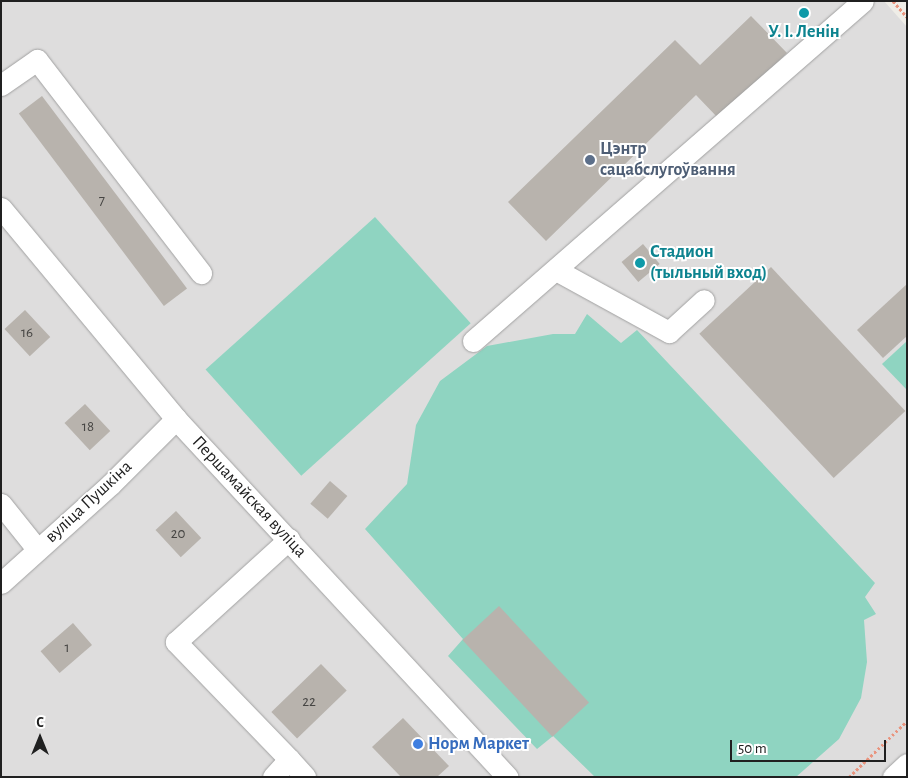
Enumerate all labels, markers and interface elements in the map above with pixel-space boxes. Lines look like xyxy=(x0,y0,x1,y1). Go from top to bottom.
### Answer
marker: У. І. Ленін xyxy=(798,7,810,19)
place label: У. І. Ленін xyxy=(768,21,840,43)
place label: Цэнтр сацабслугоўвання xyxy=(600,139,736,182)
marker: Цэнтр сацабслугоўвання xyxy=(584,154,596,166)
house number: 7 xyxy=(99,192,105,210)
place label: Стадион (тыльный вход) xyxy=(650,242,767,284)
marker: Стадион (тыльный вход) xyxy=(634,257,646,269)
house number: 16 xyxy=(21,324,33,342)
house number: 18 xyxy=(82,418,94,436)
street label: Першамайская вуліца xyxy=(187,432,311,562)
street label: вуліца Пушкіна xyxy=(41,456,137,548)
house number: 20 xyxy=(171,525,185,543)
house number: 1 xyxy=(64,639,70,657)
house number: 22 xyxy=(302,693,316,711)
north arrow xyxy=(15,713,65,763)
text: С xyxy=(36,716,44,730)
scale bar xyxy=(733,730,889,762)
place label: Норм Маркет xyxy=(428,733,529,755)
marker: Норм Маркет xyxy=(412,738,424,750)
text: 50 m xyxy=(738,741,767,756)

